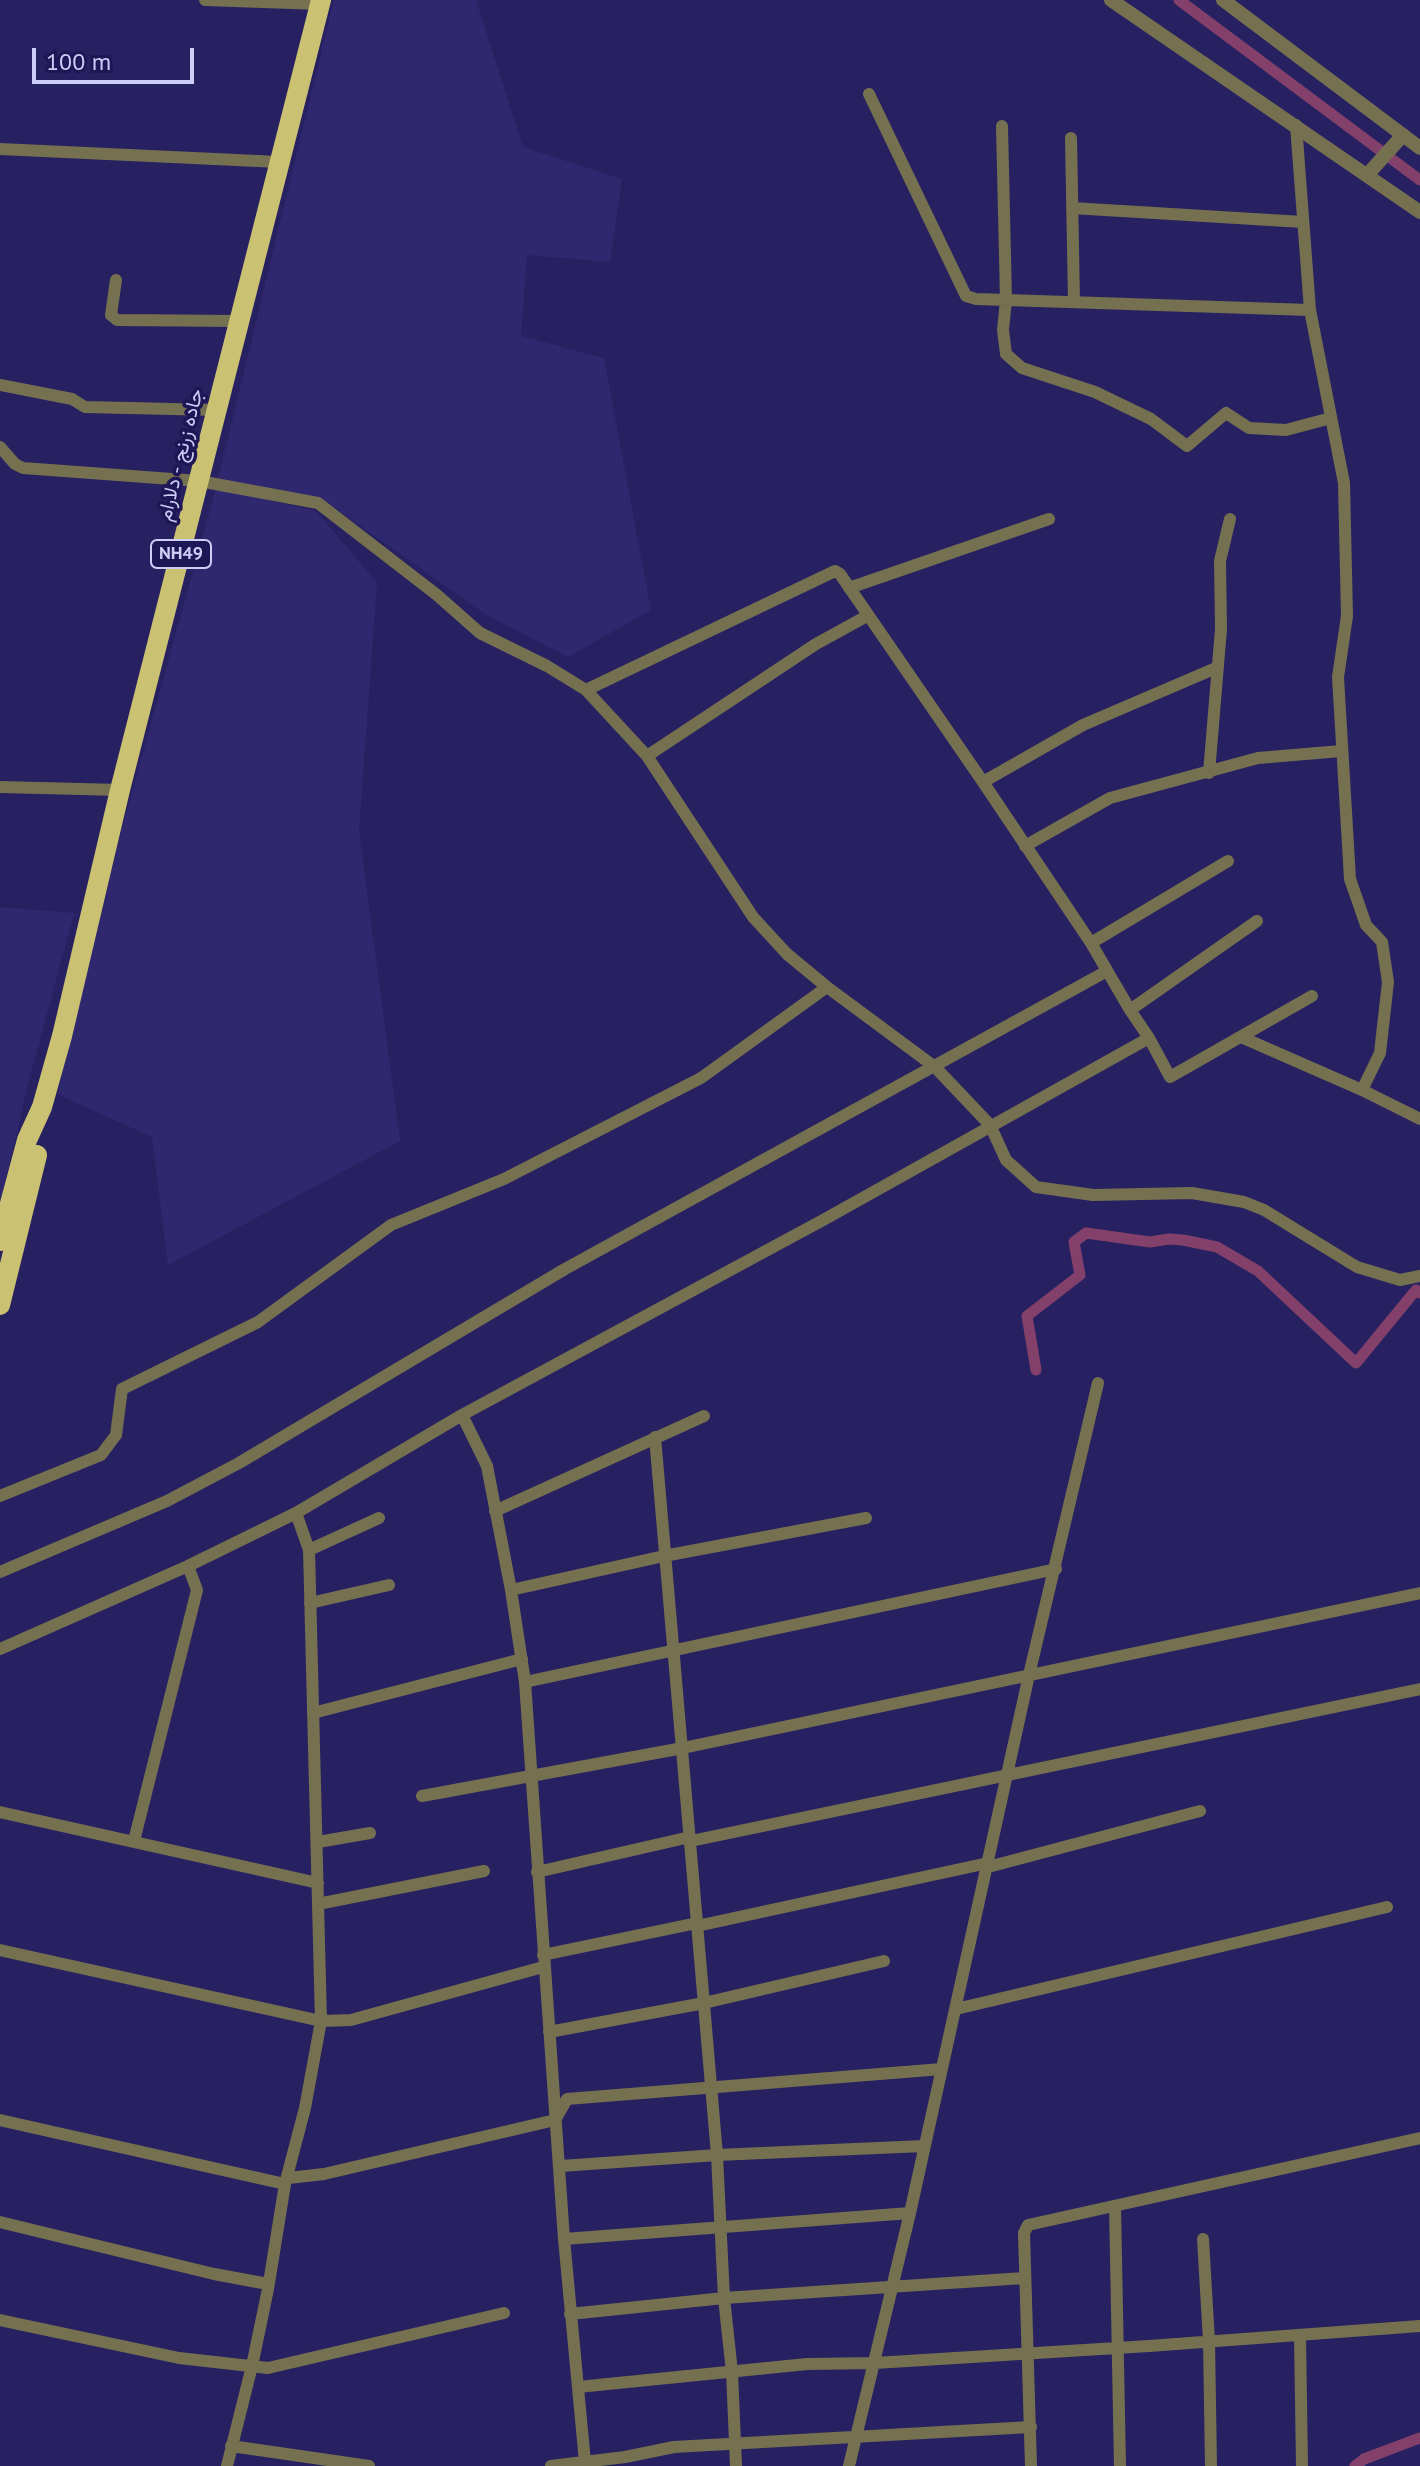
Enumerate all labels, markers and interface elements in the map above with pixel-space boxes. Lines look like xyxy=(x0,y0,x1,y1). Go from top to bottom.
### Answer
scale bar xyxy=(36,32,198,82)
text: 100 m xyxy=(46,46,111,77)
street label: جاده زرنج - دلارام xyxy=(153,387,209,523)
road number: NH49 xyxy=(151,540,211,568)

